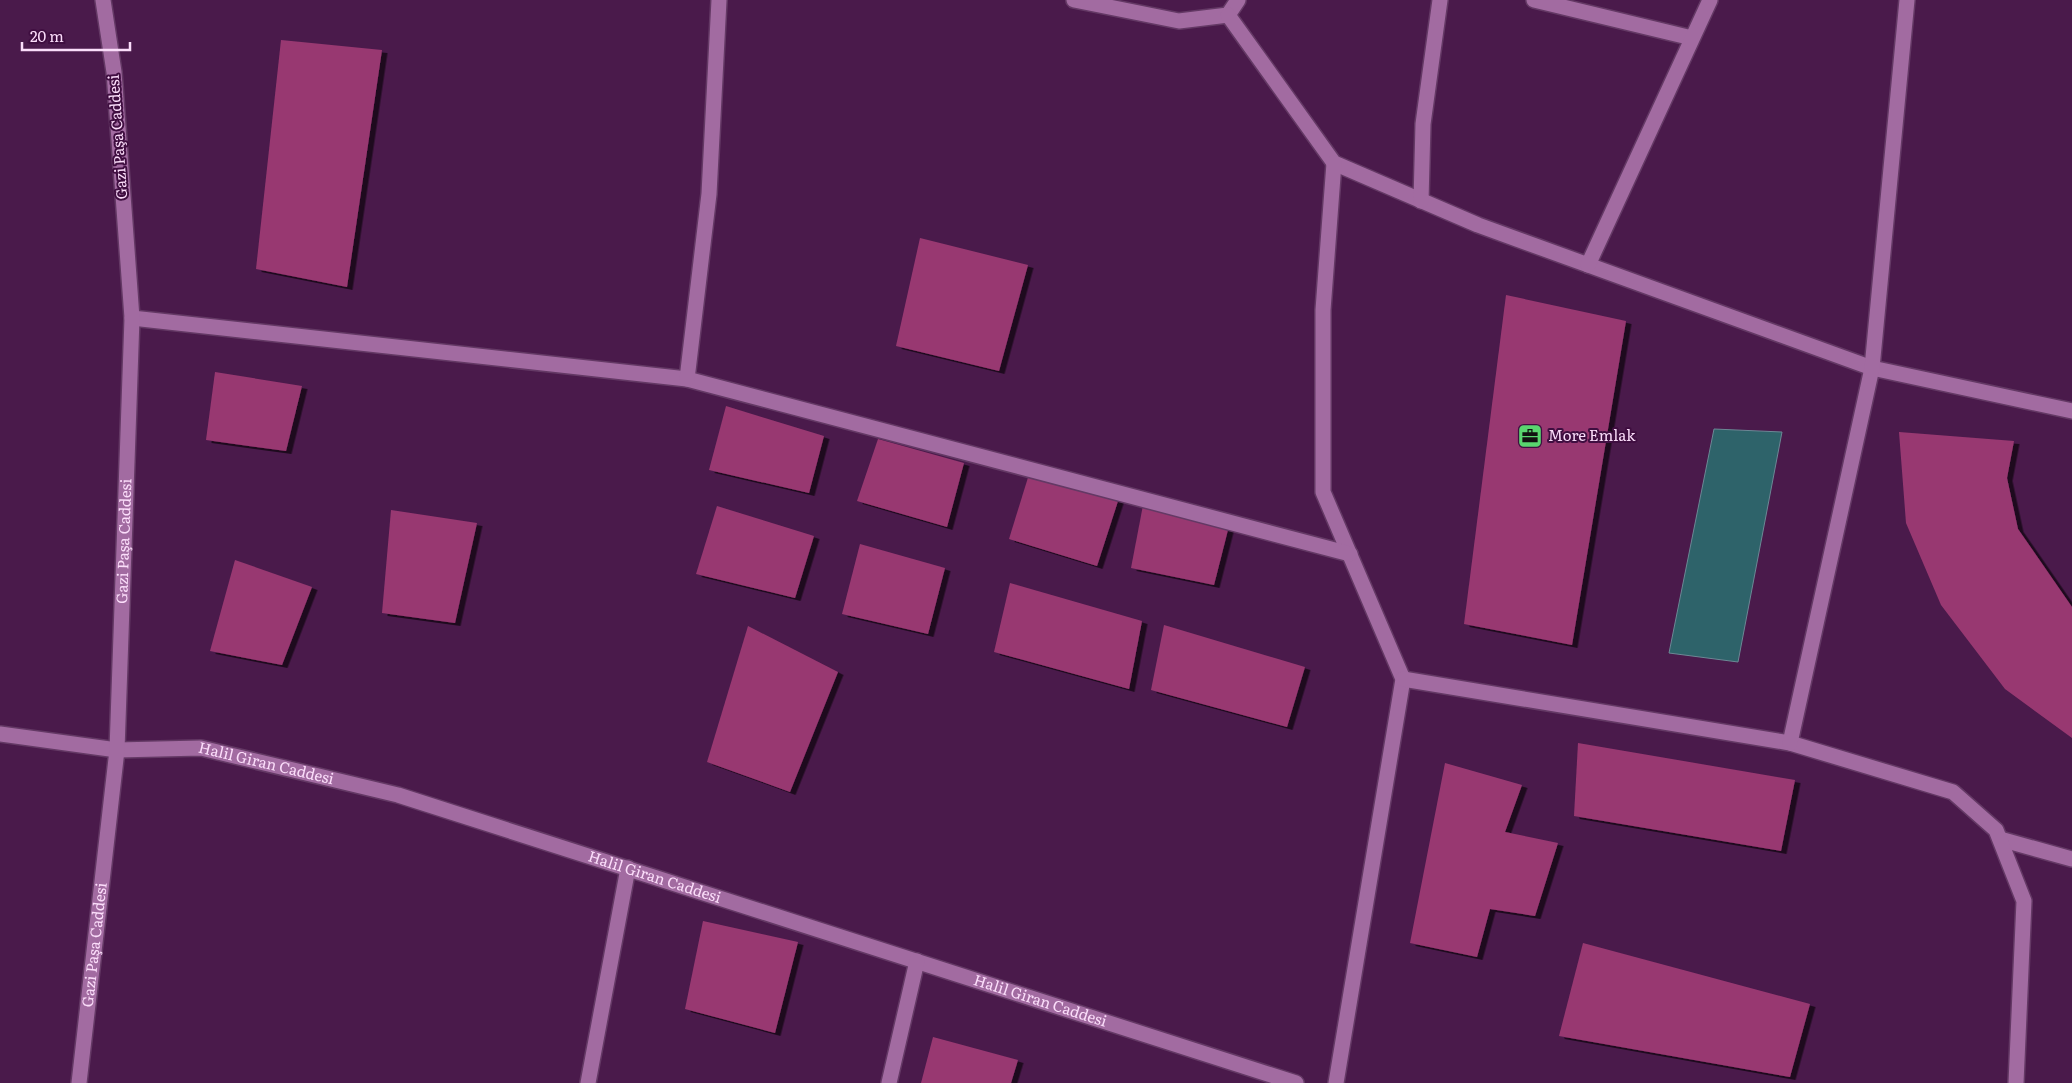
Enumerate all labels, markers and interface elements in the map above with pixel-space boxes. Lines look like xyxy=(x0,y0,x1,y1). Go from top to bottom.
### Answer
scale bar xyxy=(22,20,130,52)
text: 20 m xyxy=(30,24,64,47)
street label: Gazi Paşa Caddesi xyxy=(101,74,132,200)
office icon: More Emlak xyxy=(1517,423,1543,449)
place label: More Emlak xyxy=(1548,423,1636,446)
street label: Gazi Paşa Caddesi xyxy=(109,478,136,604)
street label: Halil Giran Caddesi xyxy=(196,735,337,789)
street label: Halil Giran Caddesi xyxy=(585,844,725,908)
street label: Gazi Paşa Caddesi xyxy=(75,881,112,1008)
street label: Halil Giran Caddesi xyxy=(971,967,1110,1032)

